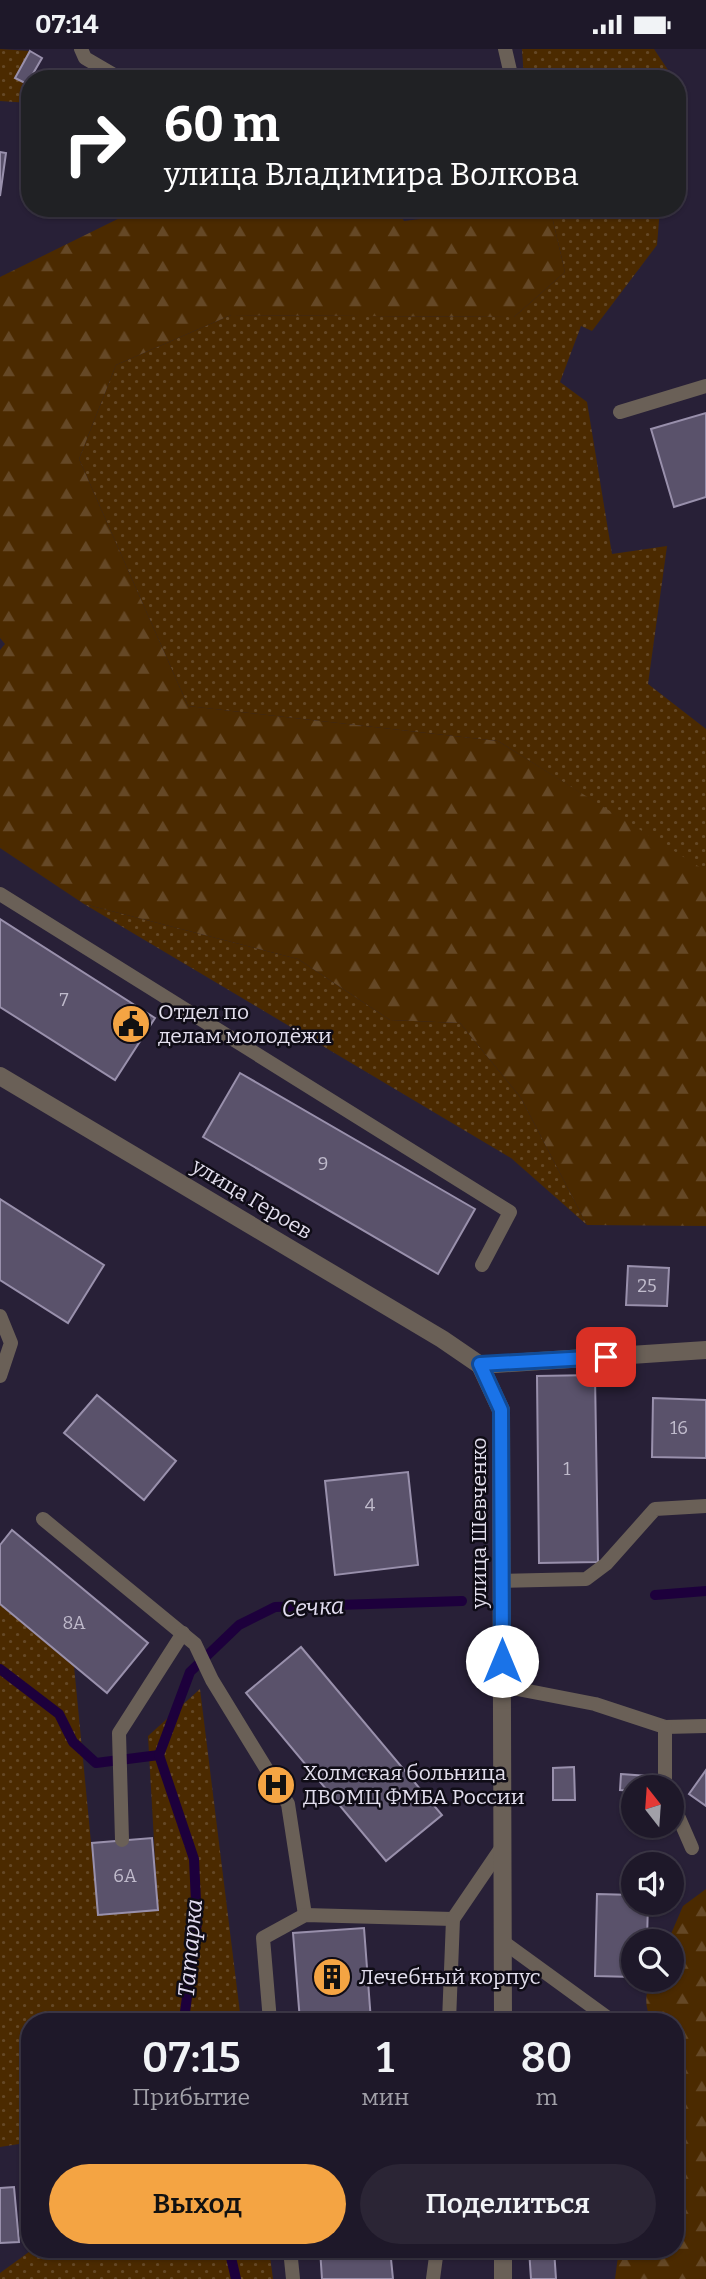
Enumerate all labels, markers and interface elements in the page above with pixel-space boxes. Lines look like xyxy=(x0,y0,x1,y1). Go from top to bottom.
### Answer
text: 07:14 xyxy=(35,9,99,40)
text: 60 m xyxy=(164,95,280,154)
icon: right xyxy=(49,98,140,189)
text: улица Владимира Волкова xyxy=(164,155,579,193)
house number: 7 xyxy=(59,989,69,1011)
place label: Отдел по делам молодёжи xyxy=(158,999,332,1049)
public building icon: Отдел по делам молодёжи xyxy=(110,1003,152,1045)
street label: улица Героев xyxy=(186,1152,317,1245)
house number: 9 xyxy=(318,1153,328,1175)
house number: 25 xyxy=(637,1275,657,1297)
pin xyxy=(576,1327,636,1387)
icon: arrive xyxy=(587,1338,625,1376)
house number: 16 xyxy=(670,1417,688,1439)
street label: улица Шевченко xyxy=(466,1437,492,1610)
house number: 1 xyxy=(563,1458,571,1480)
house number: 4 xyxy=(365,1494,376,1516)
water label: Сечка xyxy=(281,1591,345,1623)
house number: 8А xyxy=(63,1612,86,1634)
position arrow xyxy=(465,1624,539,1698)
place label: Холмская больница ДВОМЦ ФМБА России xyxy=(303,1760,525,1810)
hospital icon: Холмская больница ДВОМЦ ФМБА России xyxy=(255,1764,297,1806)
north arrow xyxy=(621,1775,684,1837)
map controls xyxy=(621,1775,684,1992)
button: sound xyxy=(621,1852,684,1915)
house number: 6А xyxy=(113,1865,137,1887)
water label: Татарка xyxy=(172,1898,208,1998)
button: search xyxy=(621,1929,684,1992)
building icon: Лечебный корпус xyxy=(311,1956,353,1998)
place label: Лечебный корпус xyxy=(359,1964,541,1990)
text: 07:15 xyxy=(142,2033,241,2083)
text: 1 xyxy=(376,2033,394,2083)
text: 80 xyxy=(521,2033,573,2083)
text: Прибытие xyxy=(132,2083,250,2111)
text: мин xyxy=(362,2083,409,2111)
text: m xyxy=(536,2083,558,2111)
button: Выход xyxy=(49,2164,346,2244)
button: Поделиться xyxy=(360,2164,656,2244)

